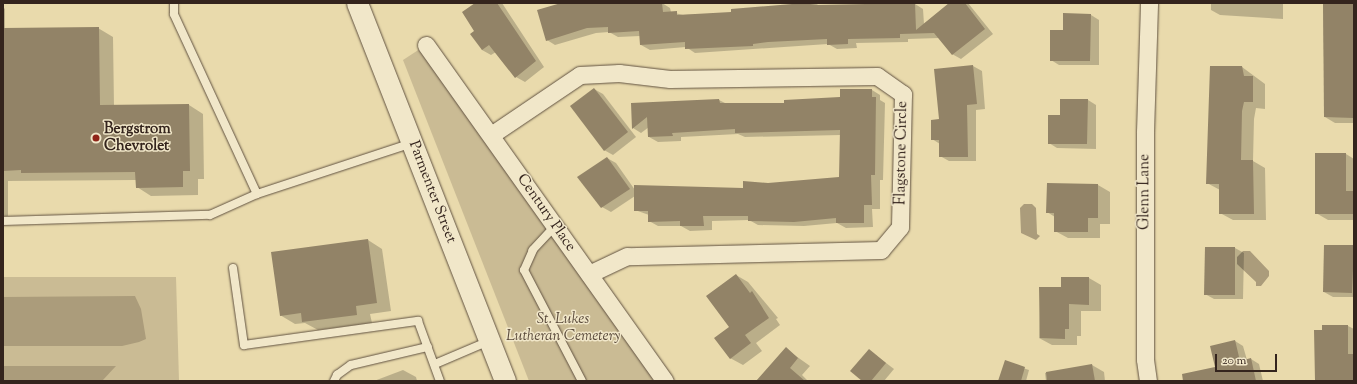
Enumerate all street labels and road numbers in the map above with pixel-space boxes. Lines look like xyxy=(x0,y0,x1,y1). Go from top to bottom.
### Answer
street label: Flagstone Circle xyxy=(892,101,912,205)
street label: Parmenter Street xyxy=(404,138,460,246)
street label: Glenn Lane xyxy=(1136,154,1154,230)
street label: Century Place xyxy=(513,171,579,255)

